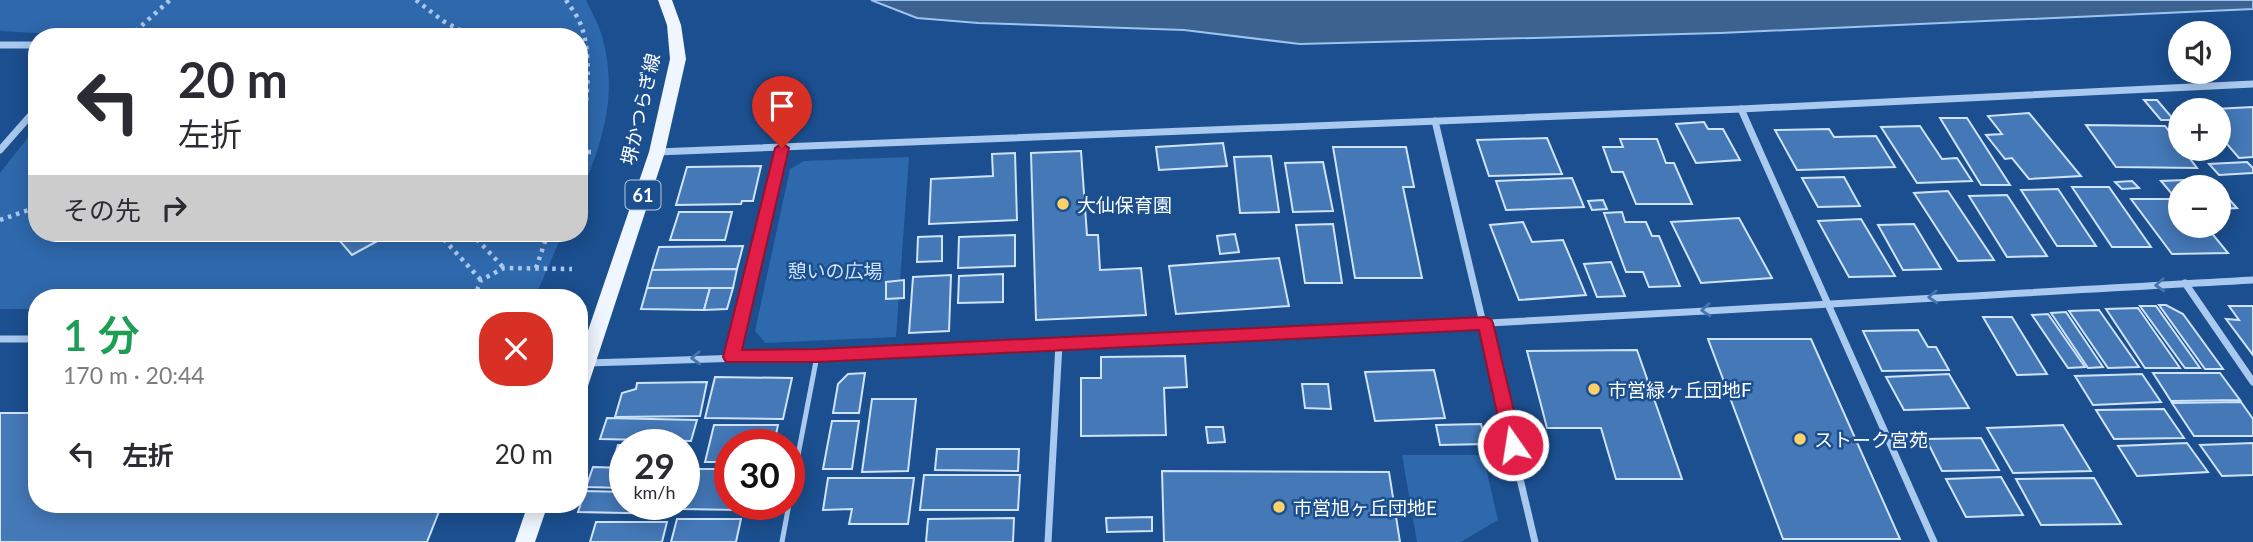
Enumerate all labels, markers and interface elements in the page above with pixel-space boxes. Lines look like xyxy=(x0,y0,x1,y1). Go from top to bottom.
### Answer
map controls xyxy=(2168,21,2231,238)
button: sound xyxy=(2168,21,2231,84)
text: 20 m xyxy=(178,50,288,108)
street label: 堺かつらぎ線 xyxy=(616,51,664,167)
icon: left xyxy=(63,56,154,147)
pin xyxy=(752,76,812,148)
icon: arrive xyxy=(763,87,801,125)
button: + xyxy=(2168,98,2231,161)
text: 左折 xyxy=(178,114,242,153)
button: − xyxy=(2168,175,2231,238)
road number: 61 xyxy=(626,180,660,210)
icon: right xyxy=(155,189,193,227)
place label: 大仙保育園 xyxy=(1077,193,1172,216)
text: その先 xyxy=(63,194,141,226)
marker: 大仙保育園 xyxy=(1055,196,1071,212)
park label: 憩いの広場 xyxy=(787,259,883,282)
one-way arrow xyxy=(2155,277,2166,292)
one-way arrow xyxy=(1927,289,1938,304)
one-way arrow xyxy=(1700,302,1711,317)
text: 1 分 xyxy=(63,310,140,360)
button: close xyxy=(479,312,553,386)
one-way arrow xyxy=(690,351,701,366)
text: 170 m · 20:44 xyxy=(63,361,205,389)
place label: 市営緑ヶ丘団地F xyxy=(1608,378,1752,401)
marker: 市営緑ヶ丘団地F xyxy=(1586,381,1602,397)
position arrow xyxy=(1476,408,1550,482)
place label: ストーク宮苑 xyxy=(1814,428,1928,451)
speed limit sign: 30 xyxy=(714,429,805,520)
marker: ストーク宮苑 xyxy=(1792,431,1808,447)
icon: left xyxy=(63,435,101,473)
text: 20 m xyxy=(495,438,553,470)
text: 左折 xyxy=(122,439,174,471)
text: 29 xyxy=(634,444,675,486)
text: km/h xyxy=(633,481,676,503)
place label: 市営旭ヶ丘団地E xyxy=(1293,496,1437,519)
marker: 市営旭ヶ丘団地E xyxy=(1271,499,1287,515)

